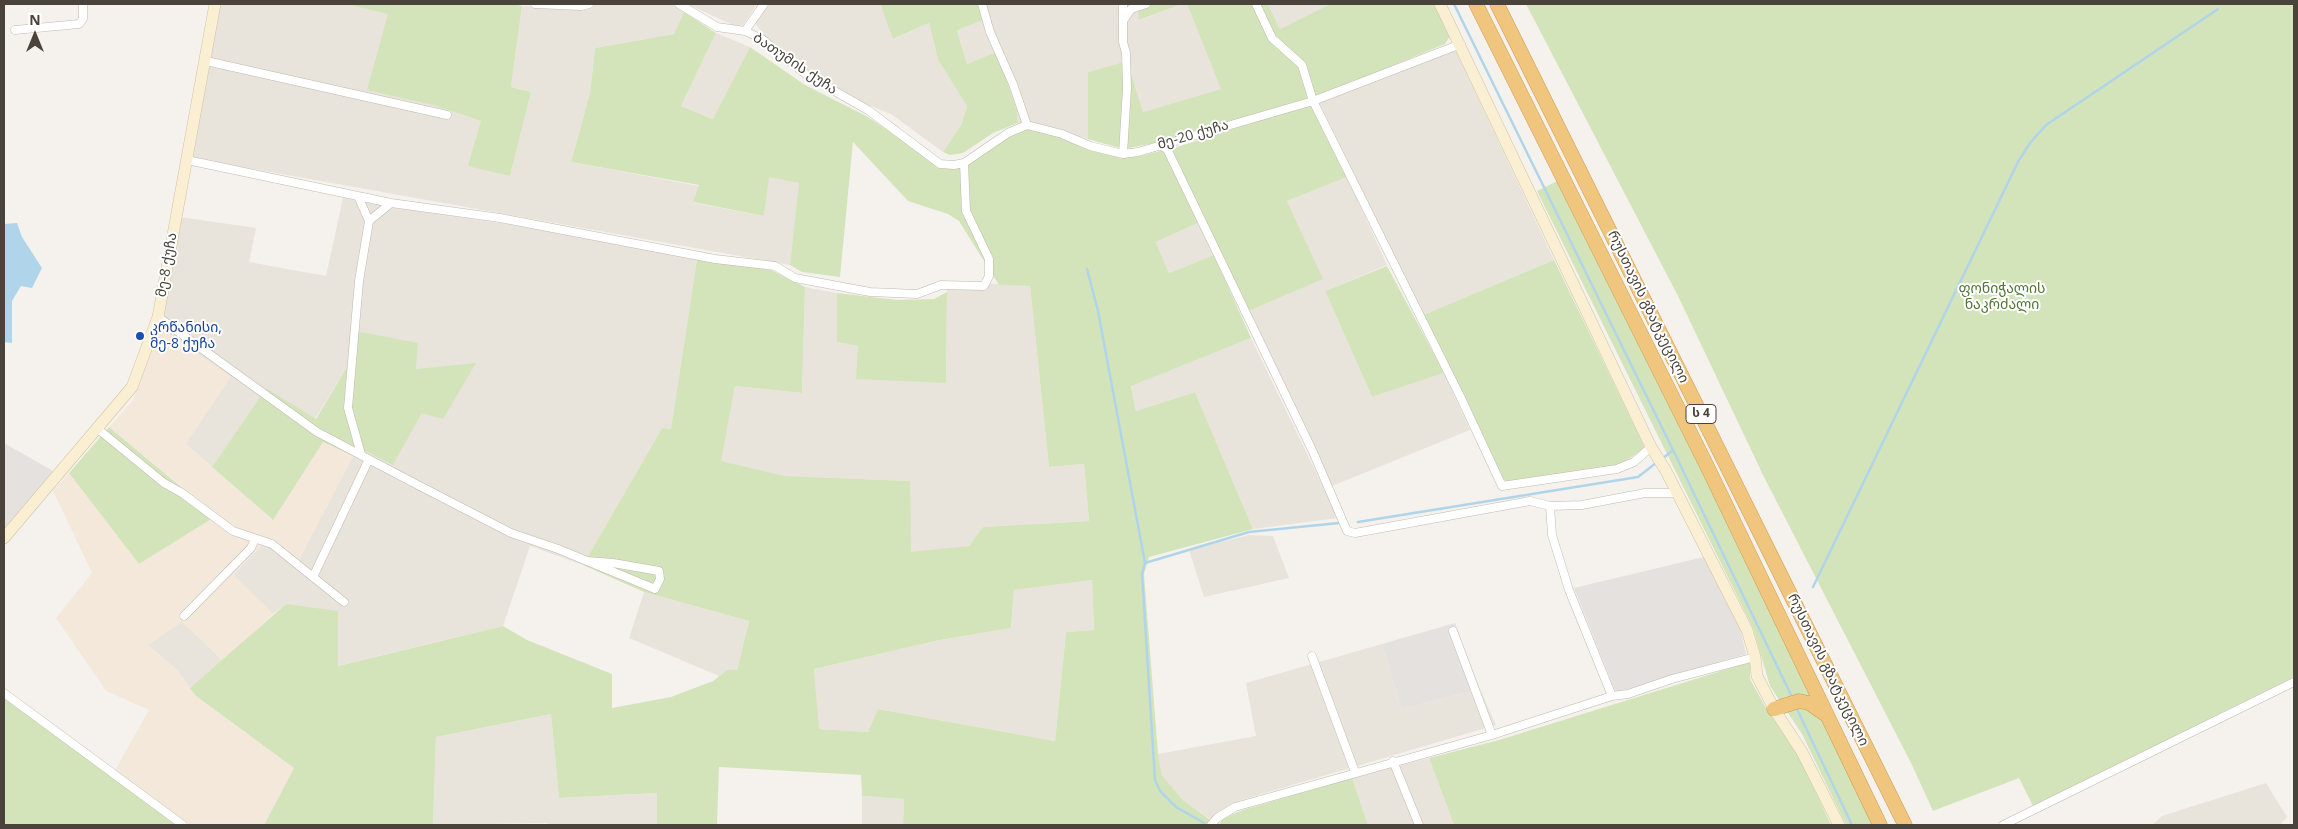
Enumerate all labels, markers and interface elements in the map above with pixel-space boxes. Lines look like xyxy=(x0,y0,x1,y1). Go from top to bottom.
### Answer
north arrow xyxy=(10,10,60,60)
text: N xyxy=(29,10,41,29)
street label: ბათუმის ქუჩა xyxy=(750,30,840,98)
street label: მე-20 ქუჩა xyxy=(1155,117,1231,153)
street label: რუსთავის გზატკეცილი xyxy=(1604,228,1692,386)
street label: მე-8 ქუჩა xyxy=(153,231,181,299)
park label: ფონიჭალის ნაკრძალი xyxy=(1958,281,2046,314)
place label: კრწანისი, მე-8 ქუჩა xyxy=(150,320,222,352)
marker: კრწანისი, მე-8 ქუჩა xyxy=(134,330,146,342)
road number: ს 4 xyxy=(1686,404,1716,424)
street label: რუსთავის გზატკეცილი xyxy=(1784,591,1872,749)

